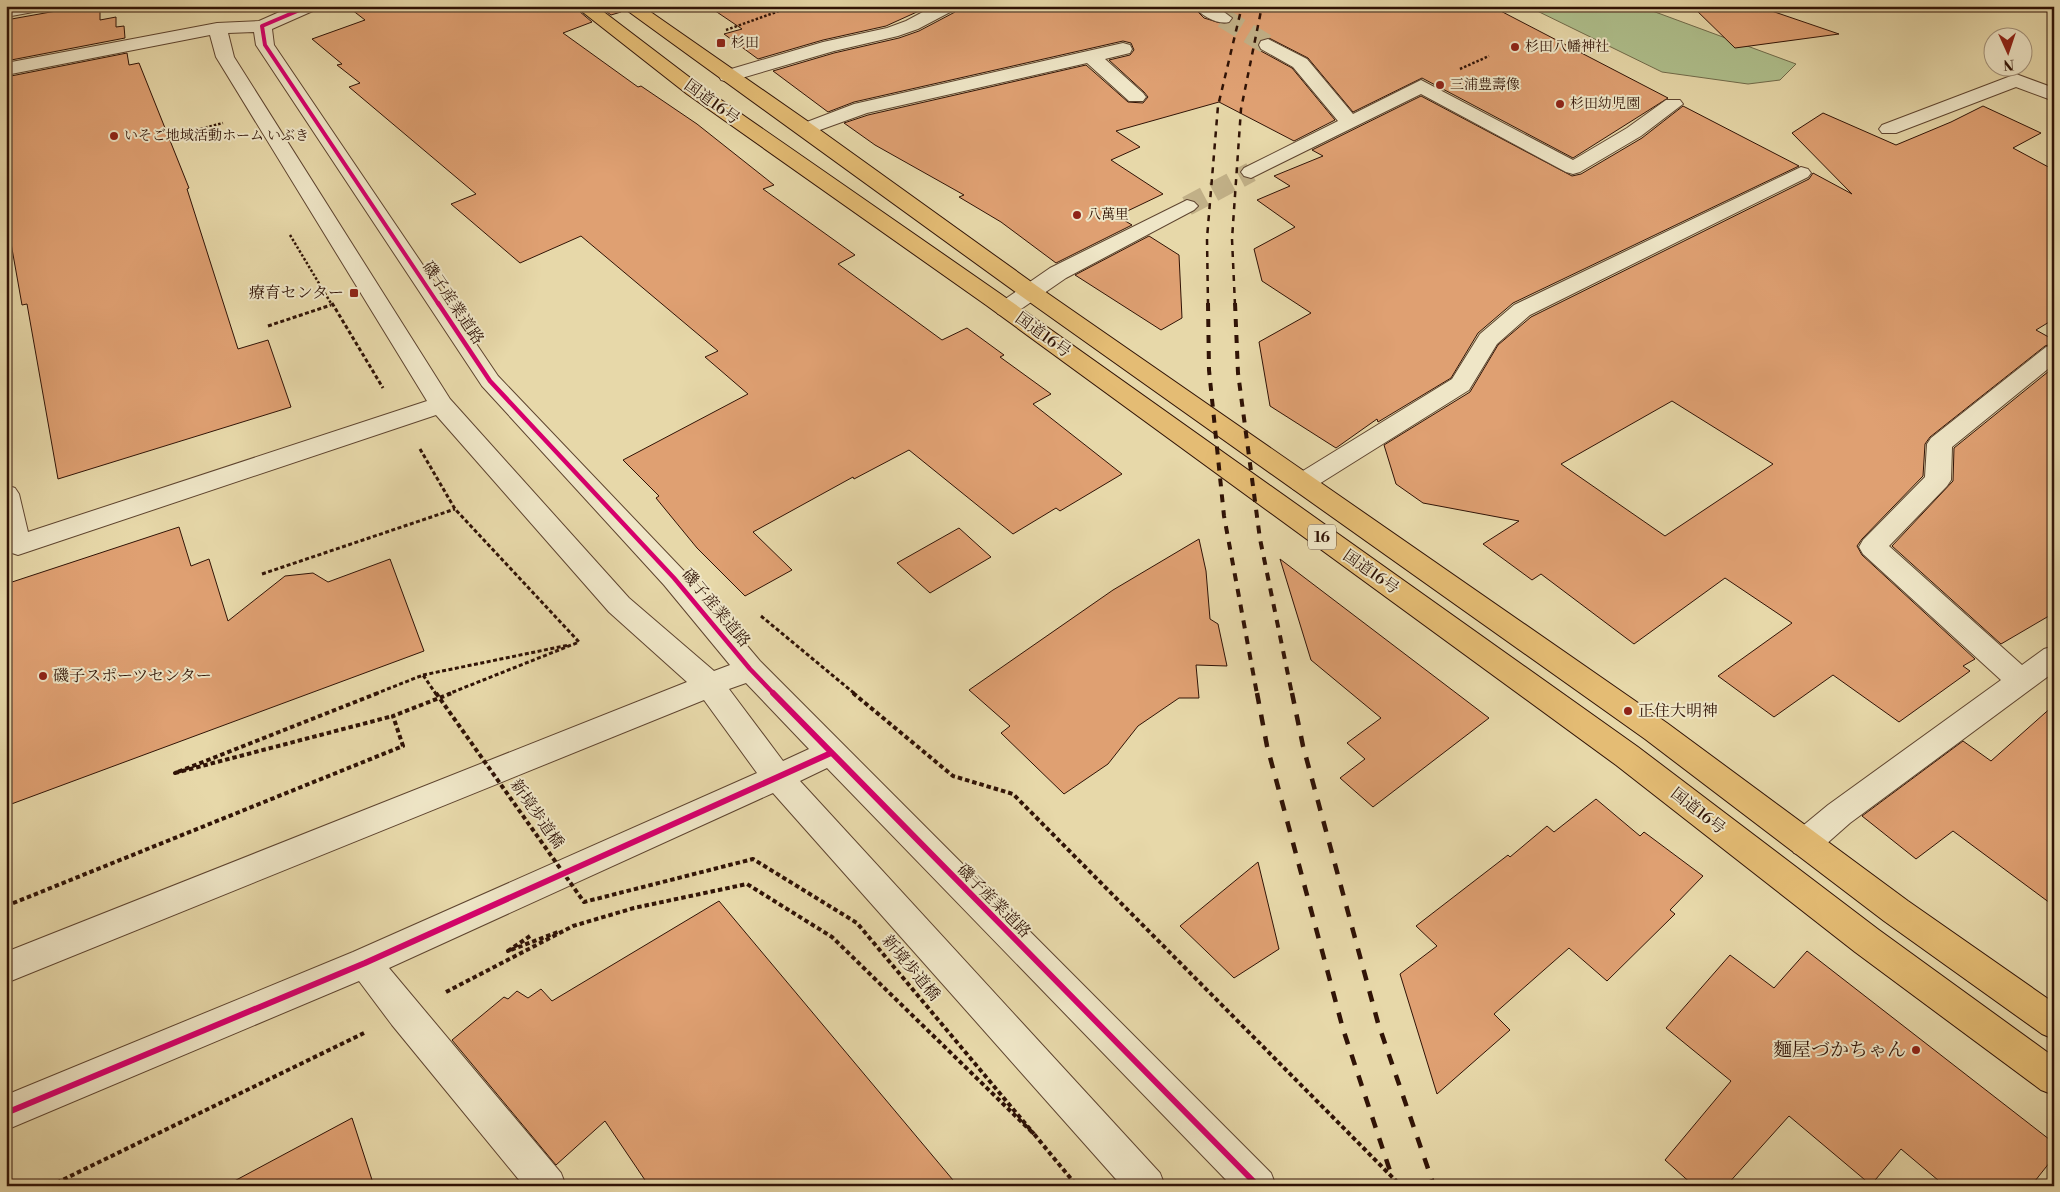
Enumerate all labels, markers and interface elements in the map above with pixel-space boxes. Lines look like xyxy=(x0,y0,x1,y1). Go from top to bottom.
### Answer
north arrow xyxy=(1982,28,2032,78)
place label: 杉田 xyxy=(731,34,759,52)
marker: 杉田 xyxy=(715,37,727,49)
place label: 杉田八幡神社 xyxy=(1525,38,1609,56)
marker: 杉田八幡神社 xyxy=(1509,41,1521,53)
text: N xyxy=(2003,55,2015,73)
street label: 国道16号 xyxy=(680,75,744,129)
place label: 三浦豊壽像 xyxy=(1450,76,1520,94)
marker: 三浦豊壽像 xyxy=(1434,79,1446,91)
place label: 杉田幼児園 xyxy=(1570,95,1640,113)
marker: 杉田幼児園 xyxy=(1554,98,1566,110)
place label: いそご地域活動ホーム いぶき xyxy=(124,127,309,145)
marker: いそご地域活動ホーム いぶき xyxy=(108,130,120,142)
place label: 八萬里 xyxy=(1087,206,1129,224)
marker: 八萬里 xyxy=(1071,209,1083,221)
street label: 磯子産業道路 xyxy=(418,258,488,348)
place label: 療育センター xyxy=(249,283,344,303)
marker: 療育センター xyxy=(348,287,360,299)
street label: 国道16号 xyxy=(1011,308,1075,362)
road number: 16 xyxy=(1308,524,1336,550)
street label: 国道16号 xyxy=(1339,545,1403,599)
street label: 磯子産業道路 xyxy=(677,565,755,651)
place label: 磯子スポーツセンター xyxy=(53,666,212,686)
marker: 磯子スポーツセンター xyxy=(37,670,49,682)
place label: 正住大明神 xyxy=(1638,701,1718,721)
marker: 正住大明神 xyxy=(1622,705,1634,717)
street label: 新境歩道橋 xyxy=(506,775,568,853)
street label: 国道16号 xyxy=(1667,783,1729,839)
street label: 磯子産業道路 xyxy=(953,860,1035,942)
street label: 新境歩道橋 xyxy=(878,931,944,1005)
place label: 麵屋づかちゃん xyxy=(1773,1038,1906,1062)
marker: 麵屋づかちゃん xyxy=(1910,1044,1922,1056)

